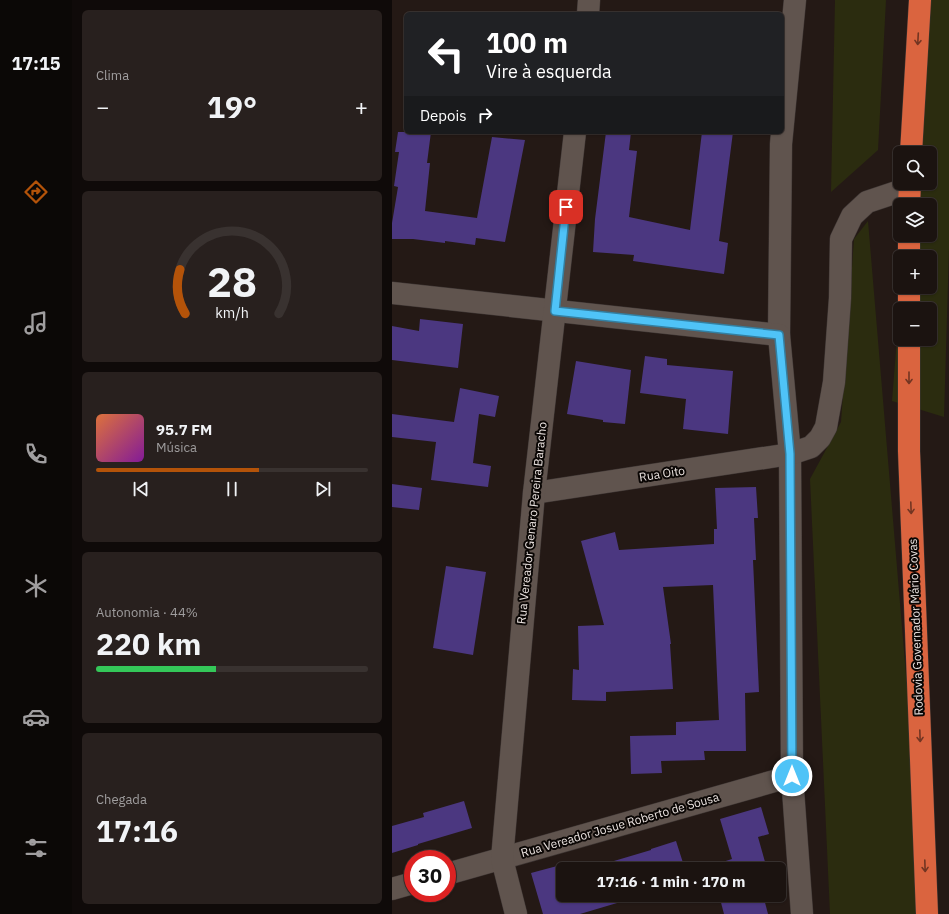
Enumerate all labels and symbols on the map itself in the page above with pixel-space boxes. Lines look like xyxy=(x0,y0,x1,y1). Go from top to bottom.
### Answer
one-way arrow xyxy=(914,32,921,45)
pin xyxy=(549,190,583,224)
one-way arrow xyxy=(905,371,913,384)
street label: Rua Vereador Genaro Pereira Baracho xyxy=(513,421,550,625)
street label: Rua Oito xyxy=(638,462,686,485)
one-way arrow xyxy=(907,501,915,514)
street label: Rodovia Governador Mário Covas xyxy=(905,538,926,716)
one-way arrow xyxy=(916,729,924,742)
position arrow xyxy=(771,755,813,797)
street label: Rua Vereador Josue Roberto de Sousa xyxy=(519,789,721,860)
speed limit sign: 30 xyxy=(404,850,456,902)
one-way arrow xyxy=(922,859,929,872)

